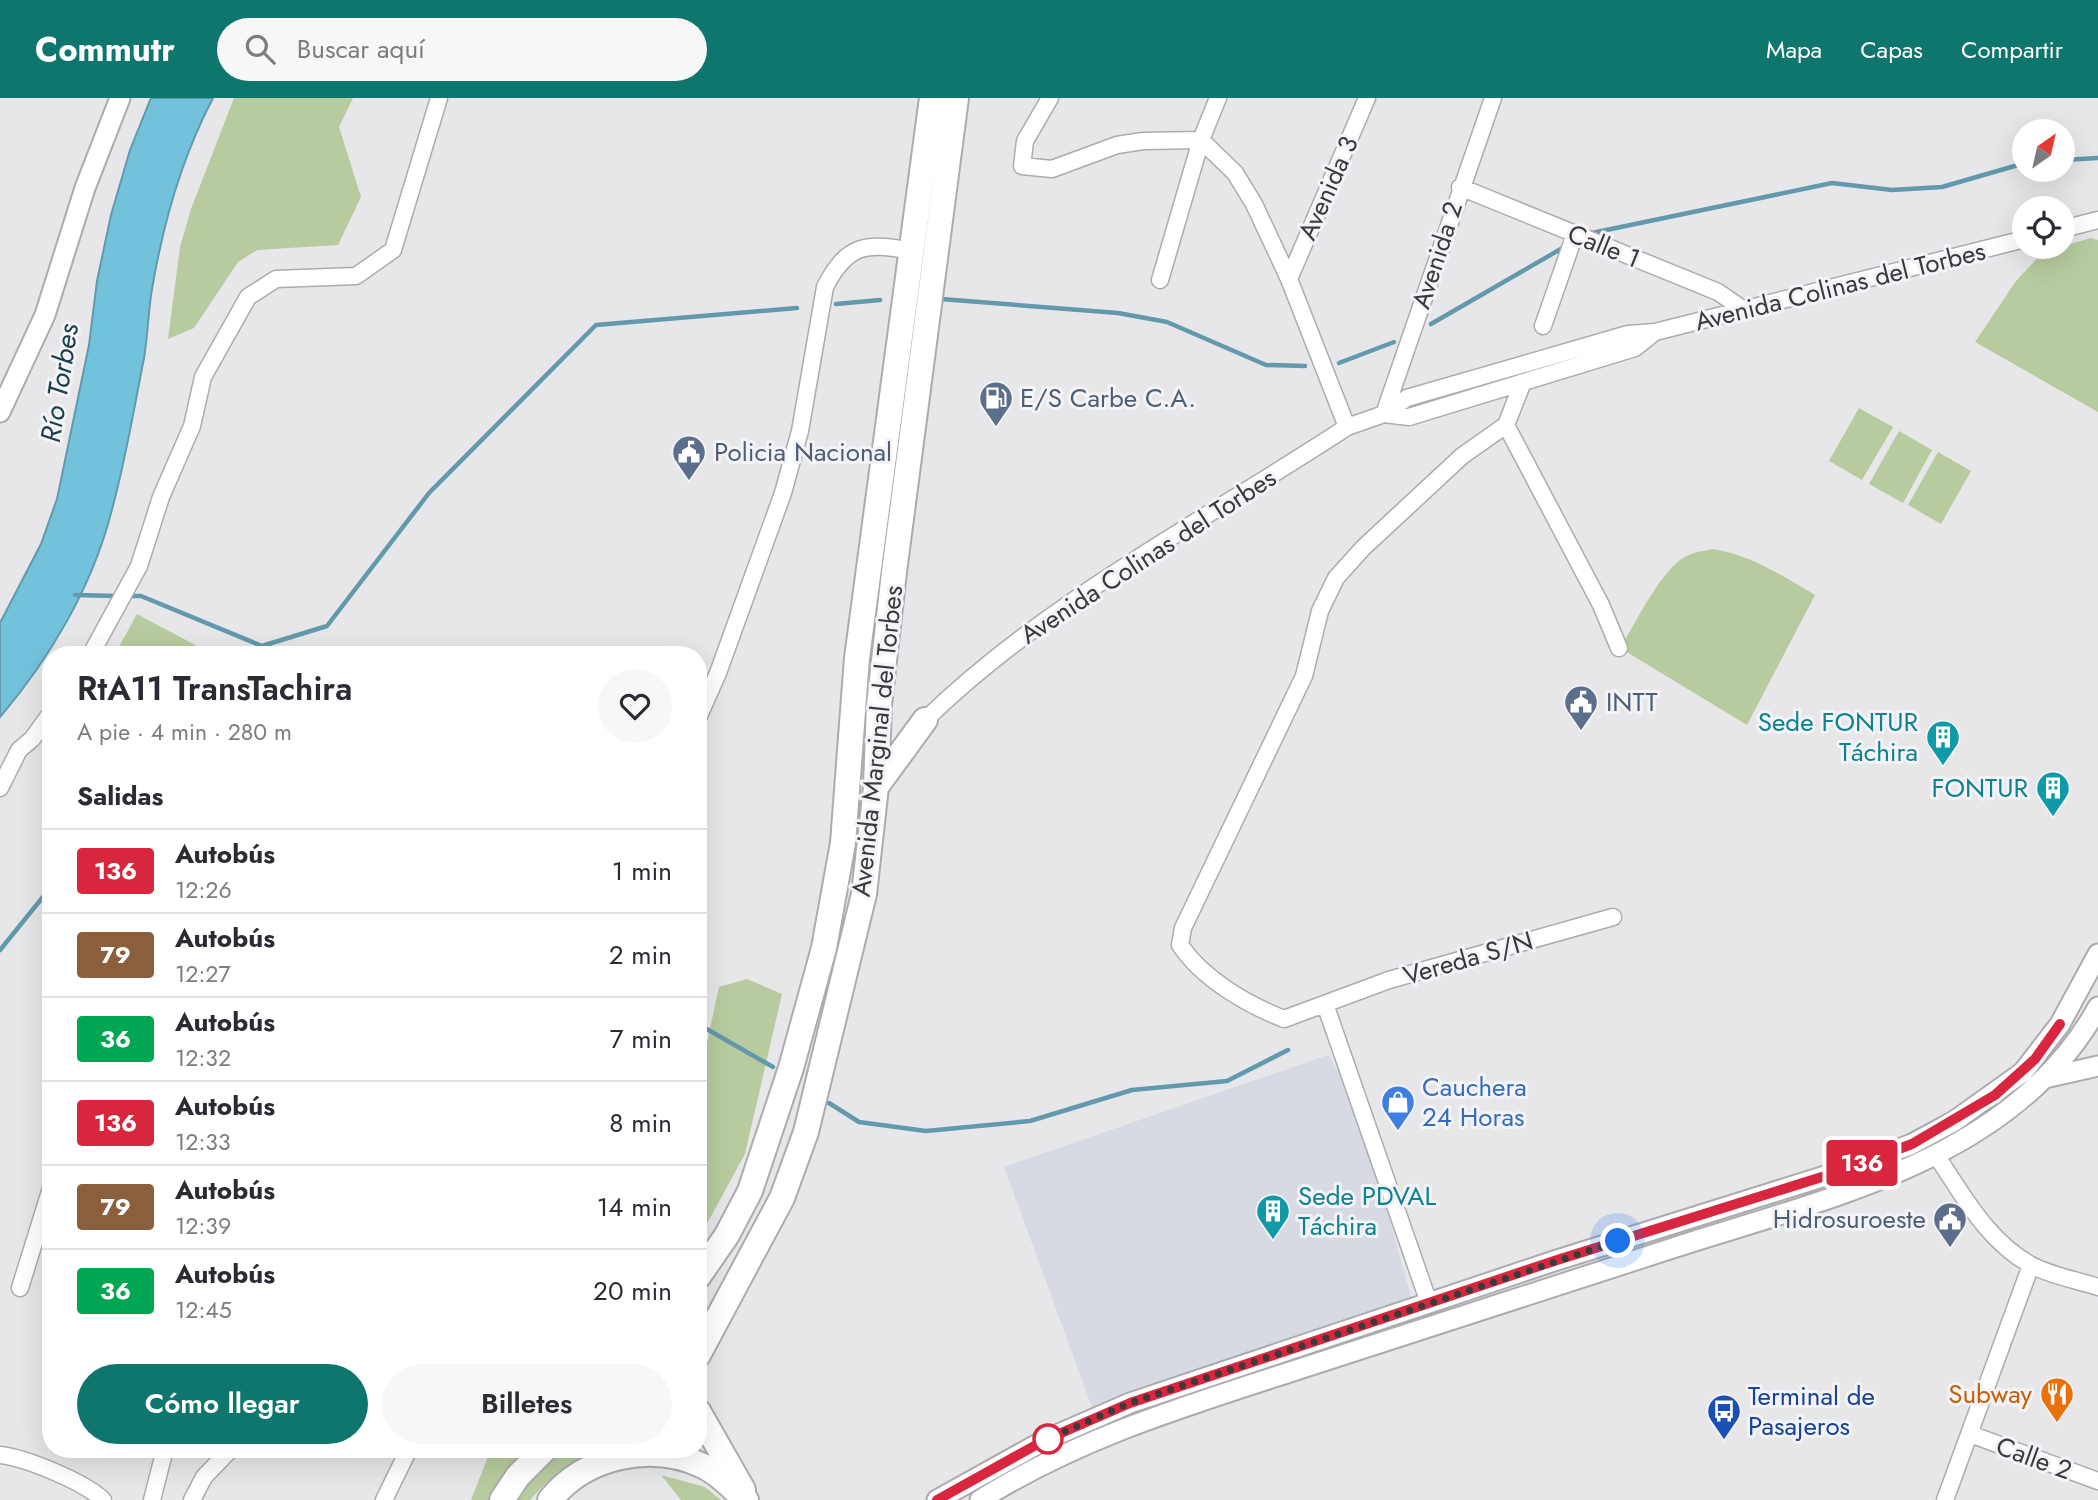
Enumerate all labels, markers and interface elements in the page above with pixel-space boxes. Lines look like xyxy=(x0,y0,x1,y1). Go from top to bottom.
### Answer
search box xyxy=(217,18,707,81)
text: Commutr xyxy=(35,26,175,73)
icon: search xyxy=(241,30,279,68)
text: Buscar aquí xyxy=(297,30,425,68)
text: Mapa xyxy=(1766,32,1822,67)
text: Capas xyxy=(1860,32,1923,67)
text: Compartir xyxy=(1961,32,2063,67)
north arrow xyxy=(2012,119,2076,182)
map controls xyxy=(2012,119,2075,259)
street label: Avenida 3 xyxy=(1288,130,1368,246)
button: locate xyxy=(2012,196,2075,259)
street label: Avenida 2 xyxy=(1402,197,1472,313)
street label: Calle 1 xyxy=(1562,214,1646,278)
street label: Avenida Colinas del Torbes xyxy=(1691,231,1989,341)
water label: Río Torbes xyxy=(30,320,89,446)
fuel station icon: E/S Carbe C.A. xyxy=(977,379,1015,428)
place label: E/S Carbe C.A. xyxy=(1020,379,1196,417)
public building icon: Policia Nacional xyxy=(670,433,708,482)
place label: Policia Nacional xyxy=(714,433,892,471)
street label: Avenida Colinas del Torbes xyxy=(1013,459,1283,653)
street label: Avenida Marginal del Torbes xyxy=(842,584,912,898)
text: RtA11 TransTachira xyxy=(77,665,352,712)
button: heart xyxy=(598,669,672,743)
public building icon: INTT xyxy=(1562,683,1600,732)
place label: INTT xyxy=(1606,683,1657,721)
place label: Sede FONTUR Táchira xyxy=(1758,703,1918,771)
text: A pie · 4 min · 280 m xyxy=(77,715,292,749)
building icon: Sede FONTUR Táchira xyxy=(1924,718,1962,767)
place label: FONTUR xyxy=(1931,769,2028,807)
building icon: FONTUR xyxy=(2034,769,2072,818)
text: Salidas xyxy=(77,777,163,815)
text: Autobús xyxy=(175,835,275,873)
text: 1 min xyxy=(612,852,672,890)
text: 136 xyxy=(94,853,137,888)
text: 12:26 xyxy=(175,873,232,907)
text: Autobús xyxy=(175,919,275,957)
street label: Vereda S/N xyxy=(1399,921,1537,995)
text: 2 min xyxy=(609,936,672,974)
text: 79 xyxy=(100,937,131,972)
text: 12:27 xyxy=(175,957,231,991)
text: Autobús xyxy=(175,1003,275,1041)
text: 7 min xyxy=(610,1020,672,1058)
text: 36 xyxy=(100,1021,131,1056)
text: 12:32 xyxy=(175,1041,231,1075)
place label: Cauchera 24 Horas xyxy=(1422,1068,1527,1136)
shop icon: Cauchera 24 Horas xyxy=(1379,1083,1417,1132)
text: Autobús xyxy=(175,1087,275,1125)
text: 8 min xyxy=(609,1104,672,1142)
text: 136 xyxy=(94,1105,137,1140)
text: 12:33 xyxy=(175,1125,230,1159)
line badge: 136 xyxy=(1822,1140,1902,1186)
text: 136 xyxy=(1840,1145,1884,1180)
text: Autobús xyxy=(175,1171,275,1209)
place label: Sede PDVAL Táchira xyxy=(1298,1177,1437,1245)
text: 14 min xyxy=(597,1188,672,1226)
text: 79 xyxy=(100,1189,131,1224)
building icon: Sede PDVAL Táchira xyxy=(1254,1192,1292,1241)
place label: Hidrosuroeste xyxy=(1773,1200,1926,1238)
public building icon: Hidrosuroeste xyxy=(1931,1200,1969,1249)
text: 12:39 xyxy=(175,1209,231,1243)
your location xyxy=(1600,1223,1635,1258)
text: Autobús xyxy=(175,1255,275,1293)
text: 20 min xyxy=(593,1272,672,1310)
text: 36 xyxy=(100,1273,131,1308)
text: 12:45 xyxy=(175,1293,232,1327)
button: Cómo llegar xyxy=(77,1364,368,1444)
button: Billetes xyxy=(382,1364,672,1444)
place label: Subway xyxy=(1948,1375,2033,1413)
restaurant icon: Subway xyxy=(2038,1375,2076,1424)
place label: Terminal de Pasajeros xyxy=(1748,1377,1875,1445)
bus stop icon: Terminal de Pasajeros xyxy=(1705,1392,1743,1441)
unlabelled marker xyxy=(1033,1424,1063,1454)
street label: Calle 2 xyxy=(1991,1427,2077,1489)

